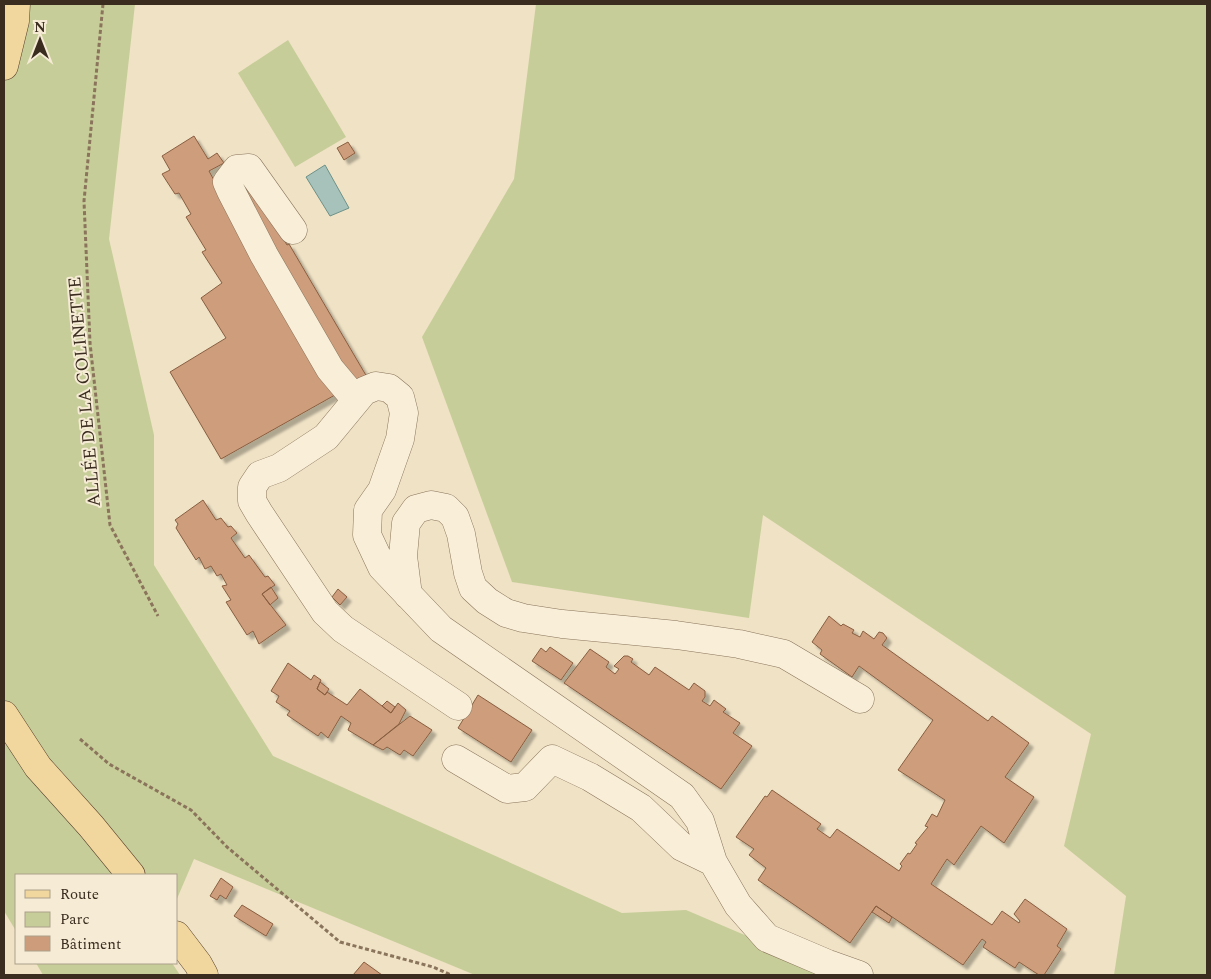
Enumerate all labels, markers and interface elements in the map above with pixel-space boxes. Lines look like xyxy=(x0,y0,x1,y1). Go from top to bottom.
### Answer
north arrow xyxy=(15,15,65,65)
text: N xyxy=(34,17,46,38)
street label: ALLÉE DE LA COLINETTE xyxy=(61,276,108,508)
legend xyxy=(15,874,178,964)
text: Route xyxy=(60,883,99,906)
text: Parc xyxy=(60,908,90,931)
text: Bâtiment xyxy=(60,933,121,956)

